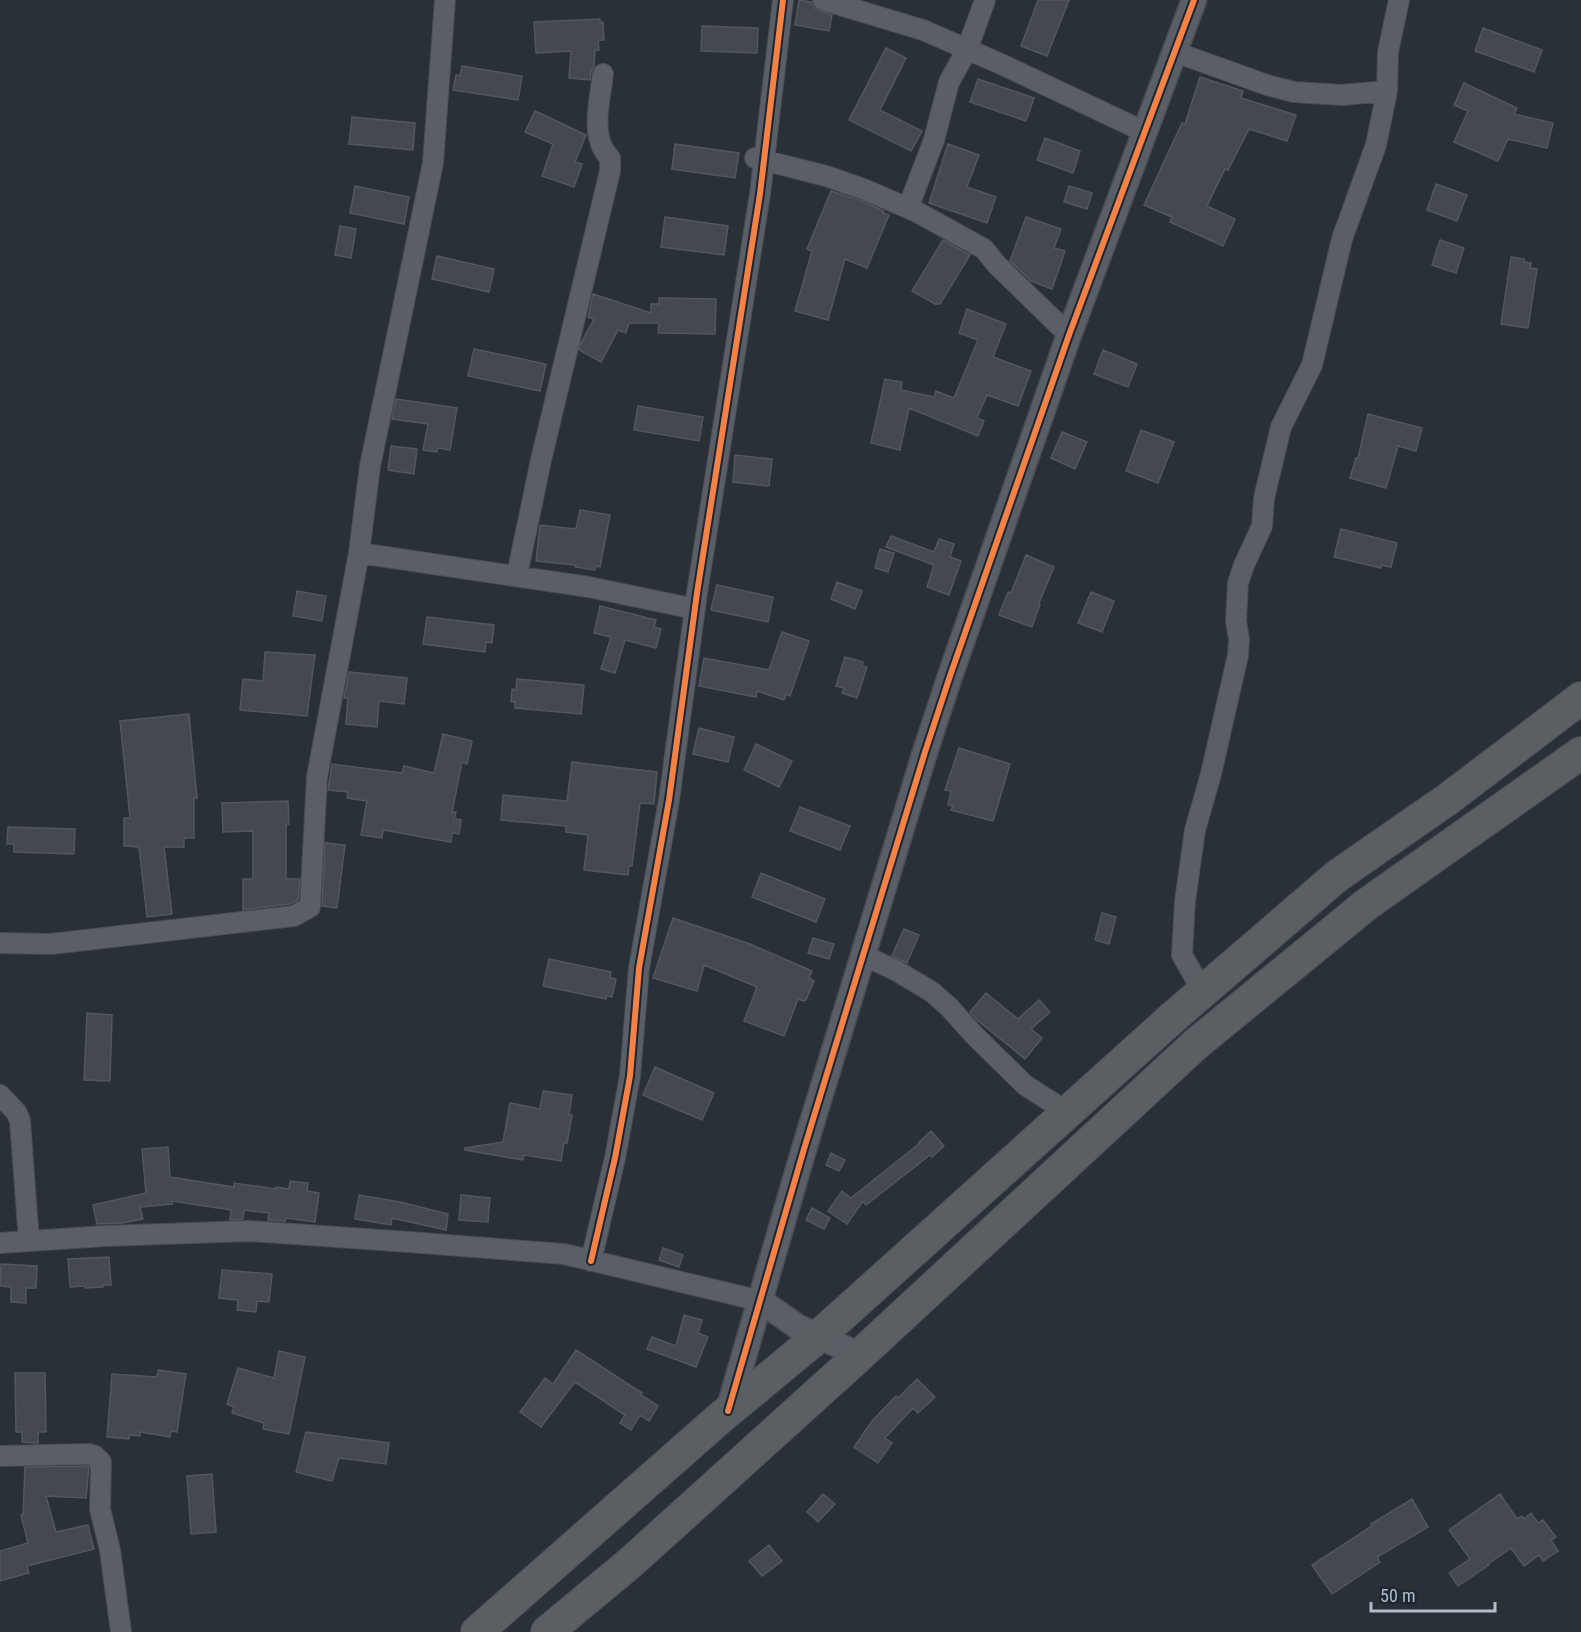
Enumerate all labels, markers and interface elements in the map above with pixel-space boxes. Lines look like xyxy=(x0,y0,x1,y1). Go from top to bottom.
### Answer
scale bar xyxy=(1371,1575,1496,1613)
text: 50 m xyxy=(1380,1585,1415,1606)

